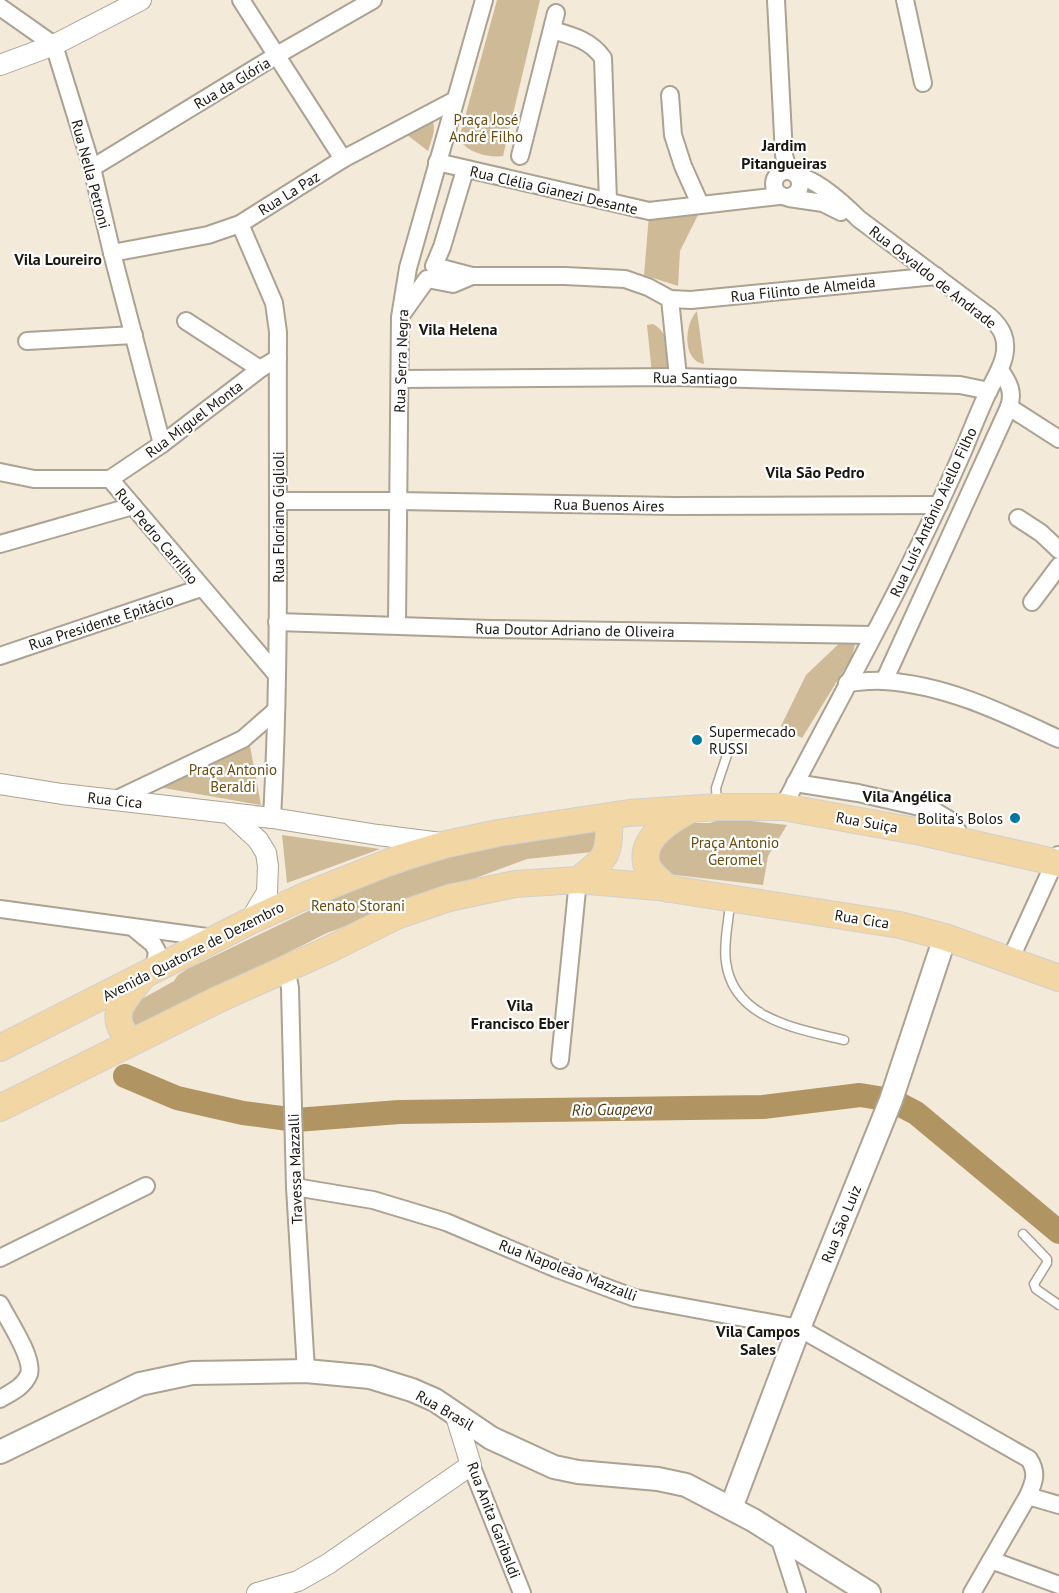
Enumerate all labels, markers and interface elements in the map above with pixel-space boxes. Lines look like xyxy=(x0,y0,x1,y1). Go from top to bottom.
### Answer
street label: Rua da Glória xyxy=(190,53,274,113)
park label: Praça José André Filho xyxy=(449,110,523,146)
street label: Rua Nella Petroni xyxy=(67,117,115,231)
district label: Jardim Pitangueiras xyxy=(741,135,827,173)
street label: Rua Clélia Gianezi Desante xyxy=(468,161,640,219)
street label: Rua La Paz xyxy=(255,167,323,219)
street label: Rua Osvaldo de Andrade xyxy=(865,221,1001,333)
district label: Vila Loureiro xyxy=(13,249,102,269)
street label: Rua Filinto de Almeida xyxy=(730,272,876,306)
street label: Rua Serra Negra xyxy=(390,309,412,413)
district label: Vila Helena xyxy=(418,319,497,339)
street label: Rua Santiago xyxy=(653,368,737,388)
street label: Rua Miguel Monta xyxy=(142,376,246,462)
street label: Rua Luís Antônio Aiello Filho xyxy=(885,424,981,600)
street label: Rua Floriano Giglioli xyxy=(269,451,288,583)
district label: Vila São Pedro xyxy=(764,462,865,482)
street label: Rua Pedro Carrilho xyxy=(111,484,203,588)
street label: Rua Buenos Aires xyxy=(553,495,665,515)
street label: Rua Presidente Epitácio xyxy=(26,590,176,654)
street label: Rua Doutor Adriano de Oliveira xyxy=(475,619,675,641)
place label: Supermecado RUSSI xyxy=(709,722,796,758)
marker: Supermecado RUSSI xyxy=(690,733,704,747)
park label: Praça Antonio Beraldi xyxy=(189,760,277,796)
district label: Vila Angélica xyxy=(862,786,952,806)
street label: Rua Cica xyxy=(87,788,143,812)
street label: Rua Suiça xyxy=(835,807,899,837)
place label: Bolita's Bolos xyxy=(917,809,1003,828)
marker: Bolita's Bolos xyxy=(1008,811,1022,825)
park label: Praça Antonio Geromel xyxy=(691,833,779,869)
park label: Renato Storani xyxy=(311,896,405,915)
street label: Avenida Quatorze de Dezembro xyxy=(99,897,287,1005)
street label: Rua Cica xyxy=(833,905,891,933)
district label: Vila Francisco Eber xyxy=(471,995,570,1033)
water label: Rio Guapeva xyxy=(571,1098,653,1120)
street label: Travessa Mazzalli xyxy=(284,1113,306,1225)
street label: Rua São Luiz xyxy=(817,1182,865,1266)
street label: Rua Napoleão Mazzalli xyxy=(496,1235,640,1305)
district label: Vila Campos Sales xyxy=(715,1321,800,1359)
street label: Rua Brasil xyxy=(412,1386,478,1435)
street label: Rua Anita Garibaldi xyxy=(463,1459,525,1581)

